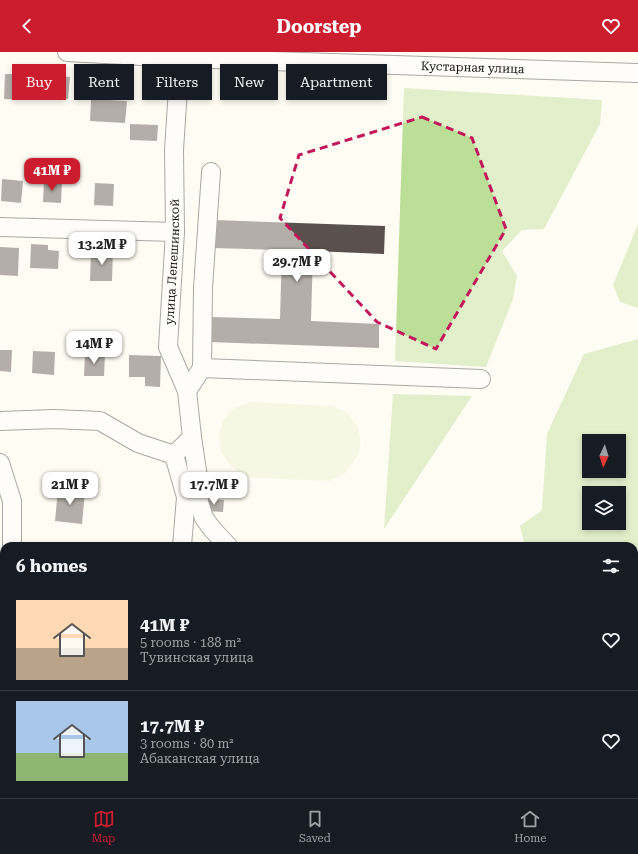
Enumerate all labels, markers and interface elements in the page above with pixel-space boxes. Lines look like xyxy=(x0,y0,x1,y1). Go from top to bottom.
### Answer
icon: back xyxy=(16,15,38,37)
icon: heart xyxy=(600,15,622,37)
text: Doorstep xyxy=(277,16,362,37)
street label: Кустарная улица xyxy=(421,59,525,76)
chip: Buy xyxy=(12,64,66,100)
chip: Rent xyxy=(74,64,134,100)
chip: Filters xyxy=(142,64,212,100)
chip: New xyxy=(220,64,278,100)
chip: Apartment xyxy=(286,64,387,100)
pin: 41M ₽ xyxy=(24,158,80,192)
text: 41M ₽ xyxy=(33,163,71,178)
street label: улица Лепешинской xyxy=(162,199,182,325)
pin: 13.2M ₽ xyxy=(65,232,139,266)
text: 13.2M ₽ xyxy=(77,237,127,252)
pin: 29.7M ₽ xyxy=(260,249,334,283)
text: 29.7M ₽ xyxy=(272,254,322,269)
pin: 14M ₽ xyxy=(66,331,122,365)
text: 14M ₽ xyxy=(75,336,113,351)
north arrow xyxy=(582,434,626,478)
map controls xyxy=(582,434,626,530)
pin: 21M ₽ xyxy=(42,472,98,506)
pin: 17.7M ₽ xyxy=(177,472,251,506)
text: 21M ₽ xyxy=(51,477,89,492)
text: 17.7M ₽ xyxy=(189,477,239,492)
button: layers xyxy=(582,486,626,530)
icon: filters xyxy=(600,555,622,577)
text: 6 homes xyxy=(16,556,87,576)
text: 41M ₽ xyxy=(140,615,189,635)
icon: home xyxy=(48,616,96,664)
icon: heart xyxy=(600,629,622,651)
text: 5 rooms · 188 m² xyxy=(140,635,241,650)
text: Тувинская улица xyxy=(140,650,253,665)
text: 17.7M ₽ xyxy=(140,716,204,736)
icon: home xyxy=(48,717,96,765)
icon: heart xyxy=(600,730,622,752)
text: 3 rooms · 80 m² xyxy=(140,736,234,751)
text: Абаканская улица xyxy=(140,751,260,766)
tab: Map xyxy=(92,808,115,845)
tab: Saved xyxy=(299,808,331,845)
tab: Home xyxy=(514,808,546,845)

